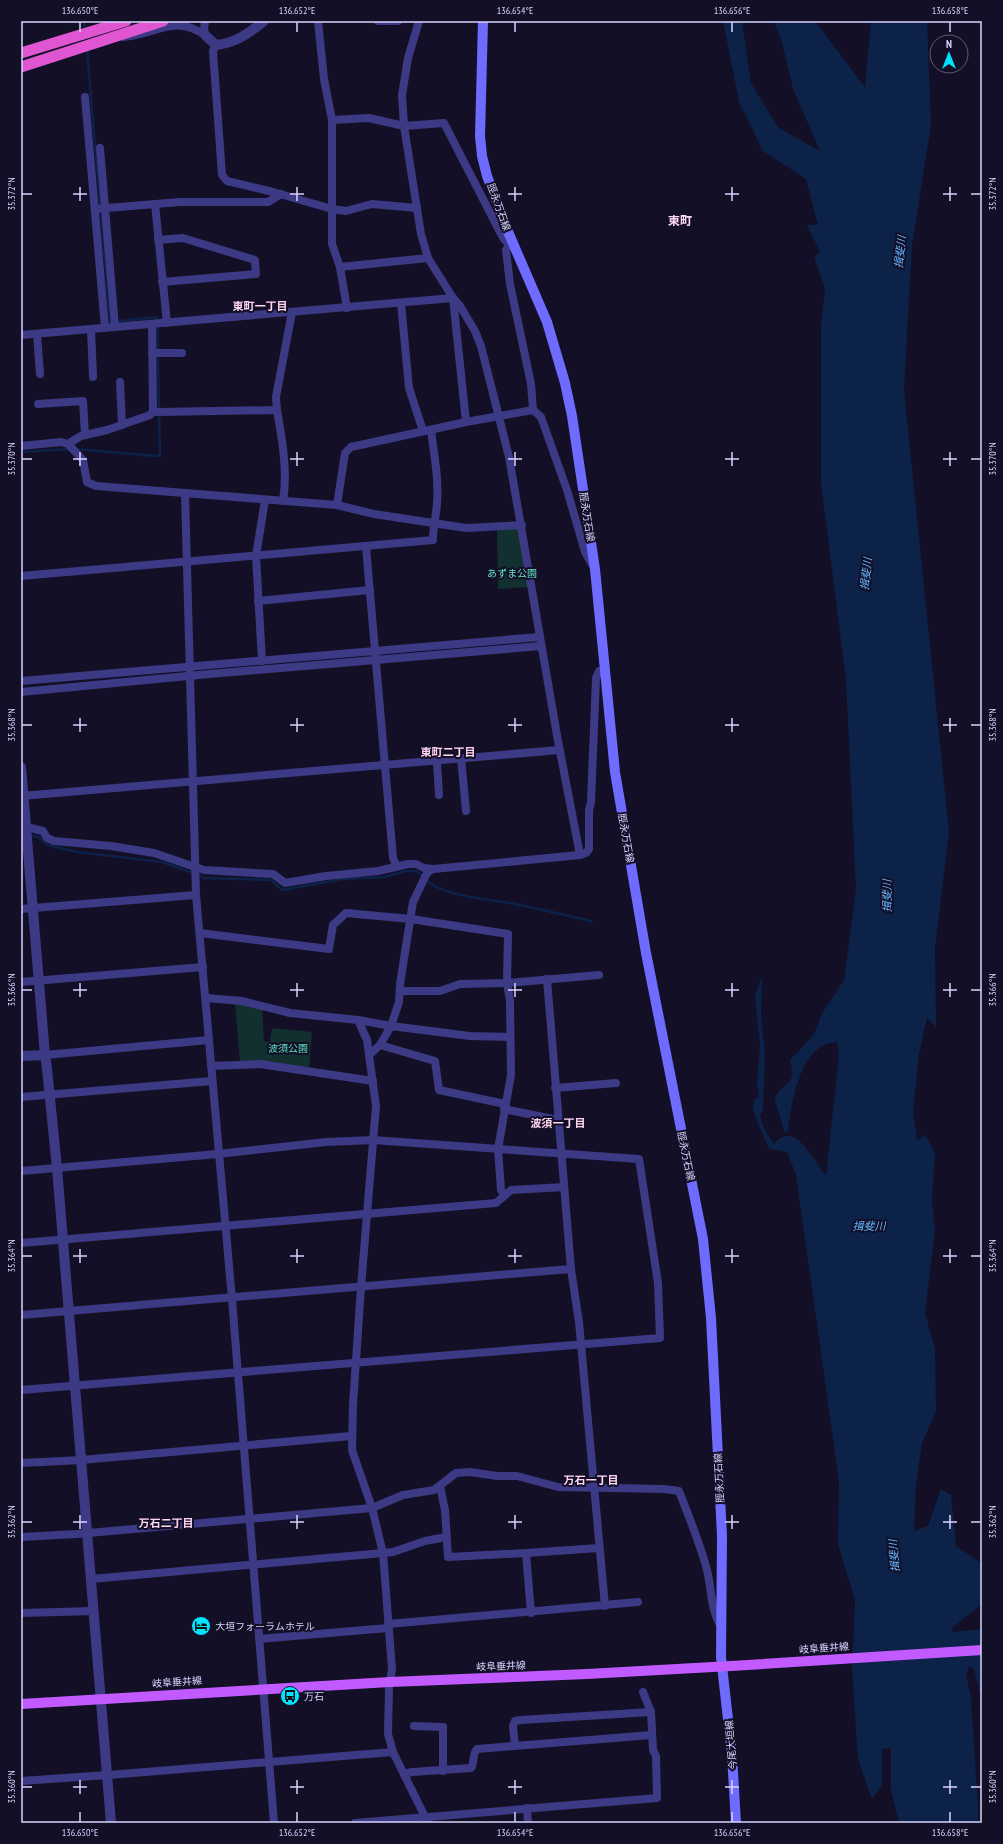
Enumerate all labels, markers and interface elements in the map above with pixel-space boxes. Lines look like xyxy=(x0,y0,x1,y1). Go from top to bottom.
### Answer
text: 136.650°E xyxy=(62,4,98,17)
text: 136.652°E xyxy=(279,4,315,17)
text: 136.654°E xyxy=(497,4,533,17)
text: 136.656°E xyxy=(714,4,750,17)
text: 136.658°E xyxy=(932,4,968,17)
north arrow xyxy=(929,34,969,74)
text: N xyxy=(946,37,952,51)
text: 35.372°N xyxy=(5,177,18,211)
text: 35.372°N xyxy=(986,177,999,211)
street label: 脛永万石線 xyxy=(484,181,514,233)
district label: 東町 xyxy=(668,213,692,228)
water label: 揖斐川 xyxy=(891,234,909,269)
district label: 東町一丁目 xyxy=(233,299,288,313)
text: 35.370°N xyxy=(5,442,18,476)
text: 35.370°N xyxy=(986,442,999,476)
street label: 脛永万石線 xyxy=(577,491,597,543)
water label: 揖斐川 xyxy=(857,556,875,591)
park label: あずま公園 xyxy=(487,567,537,580)
text: 35.368°N xyxy=(5,708,18,742)
text: 35.368°N xyxy=(986,708,999,742)
district label: 東町二丁目 xyxy=(421,745,476,759)
street label: 脛永万石線 xyxy=(615,812,637,864)
water label: 揖斐川 xyxy=(880,879,894,913)
text: 35.366°N xyxy=(5,973,18,1007)
text: 35.366°N xyxy=(986,973,999,1007)
park label: 波須公園 xyxy=(268,1042,308,1055)
district label: 波須一丁目 xyxy=(531,1116,586,1130)
street label: 脛永万石線 xyxy=(674,1130,698,1182)
water label: 揖斐川 xyxy=(853,1219,886,1233)
text: 35.364°N xyxy=(5,1239,18,1273)
text: 35.364°N xyxy=(986,1239,999,1273)
street label: 脛永万石線 xyxy=(711,1453,727,1503)
district label: 万石一丁目 xyxy=(564,1473,619,1487)
text: 35.362°N xyxy=(5,1505,18,1539)
text: 35.362°N xyxy=(986,1505,999,1539)
district label: 万石二丁目 xyxy=(139,1516,194,1530)
water label: 揖斐川 xyxy=(886,1538,902,1573)
hotel icon: 大垣フォーラムホテル xyxy=(190,1615,212,1637)
place label: 大垣フォーラムホテル xyxy=(215,1620,315,1633)
street label: 岐阜垂井線 xyxy=(799,1640,849,1656)
street label: 岐阜垂井線 xyxy=(476,1659,526,1673)
street label: 岐阜垂井線 xyxy=(152,1674,202,1690)
bus stop icon: 万石 xyxy=(279,1685,301,1707)
place label: 万石 xyxy=(304,1690,324,1703)
street label: 今尾大垣線 xyxy=(722,1720,740,1770)
text: 35.360°N xyxy=(5,1770,18,1804)
text: 35.360°N xyxy=(986,1770,999,1804)
text: 136.650°E xyxy=(62,1826,98,1839)
text: 136.652°E xyxy=(279,1826,315,1839)
text: 136.654°E xyxy=(497,1826,533,1839)
text: 136.656°E xyxy=(714,1826,750,1839)
text: 136.658°E xyxy=(932,1826,968,1839)

